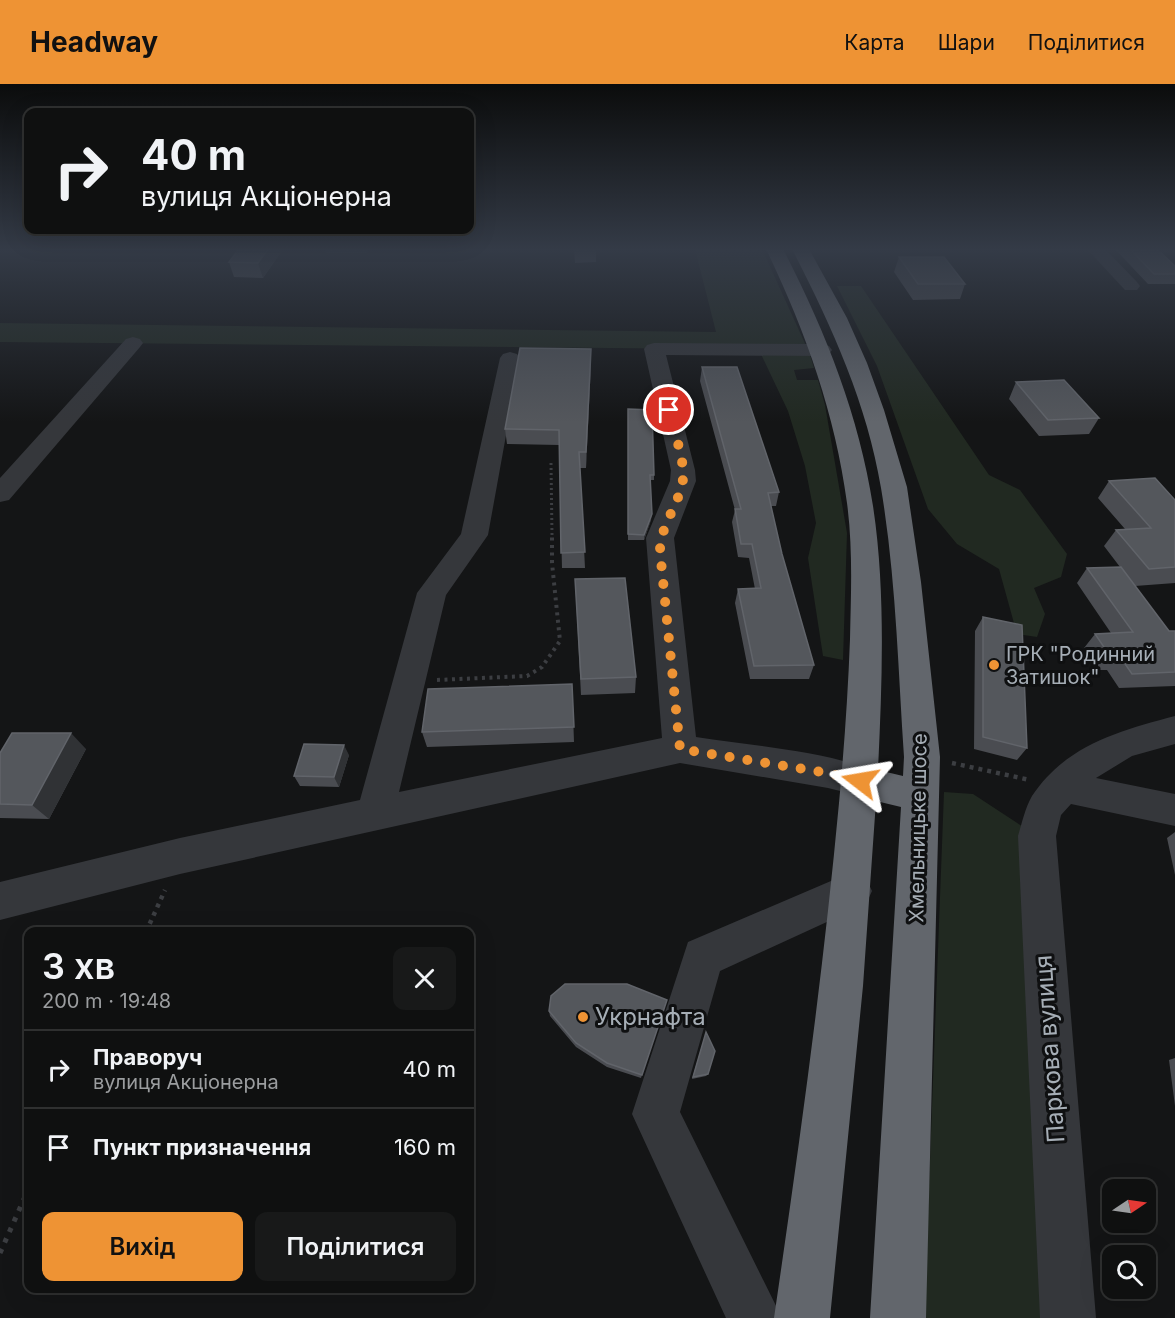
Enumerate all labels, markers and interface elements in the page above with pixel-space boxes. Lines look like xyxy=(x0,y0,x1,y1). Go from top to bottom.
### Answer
text: Headway xyxy=(30,25,158,59)
text: Карта xyxy=(844,30,905,55)
text: Шари xyxy=(938,30,995,55)
text: Поділитися xyxy=(1028,30,1145,55)
text: 40 m xyxy=(141,129,246,180)
icon: right xyxy=(42,132,120,210)
text: вулиця Акціонерна xyxy=(141,180,392,213)
pin xyxy=(643,384,694,435)
icon: arrive xyxy=(652,393,685,426)
place label: ГРК "Родинний Затишок" xyxy=(1006,642,1155,689)
marker: ГРК "Родинний Затишок" xyxy=(987,658,1001,672)
street label: Хмельницьке шосе xyxy=(904,733,932,923)
position arrow xyxy=(828,749,892,813)
text: 3 хв xyxy=(42,944,115,988)
button: close xyxy=(393,947,456,1010)
street label: Паркова вулиця xyxy=(1028,954,1071,1144)
text: 200 m · 19:48 xyxy=(42,989,171,1013)
place label: Укрнафта xyxy=(595,1002,706,1031)
marker: Укрнафта xyxy=(576,1010,590,1024)
text: Праворуч xyxy=(93,1044,202,1070)
icon: right xyxy=(42,1053,75,1086)
text: 40 m xyxy=(402,1056,456,1082)
text: вулиця Акціонерна xyxy=(93,1070,279,1094)
icon: arrive xyxy=(42,1131,75,1164)
text: Пункт призначення xyxy=(93,1134,311,1160)
text: 160 m xyxy=(394,1134,456,1160)
north arrow xyxy=(1102,1179,1156,1233)
map controls xyxy=(1102,1179,1156,1299)
button: Вихід xyxy=(42,1212,243,1281)
button: Поділитися xyxy=(255,1212,456,1281)
button: search xyxy=(1102,1245,1156,1299)

